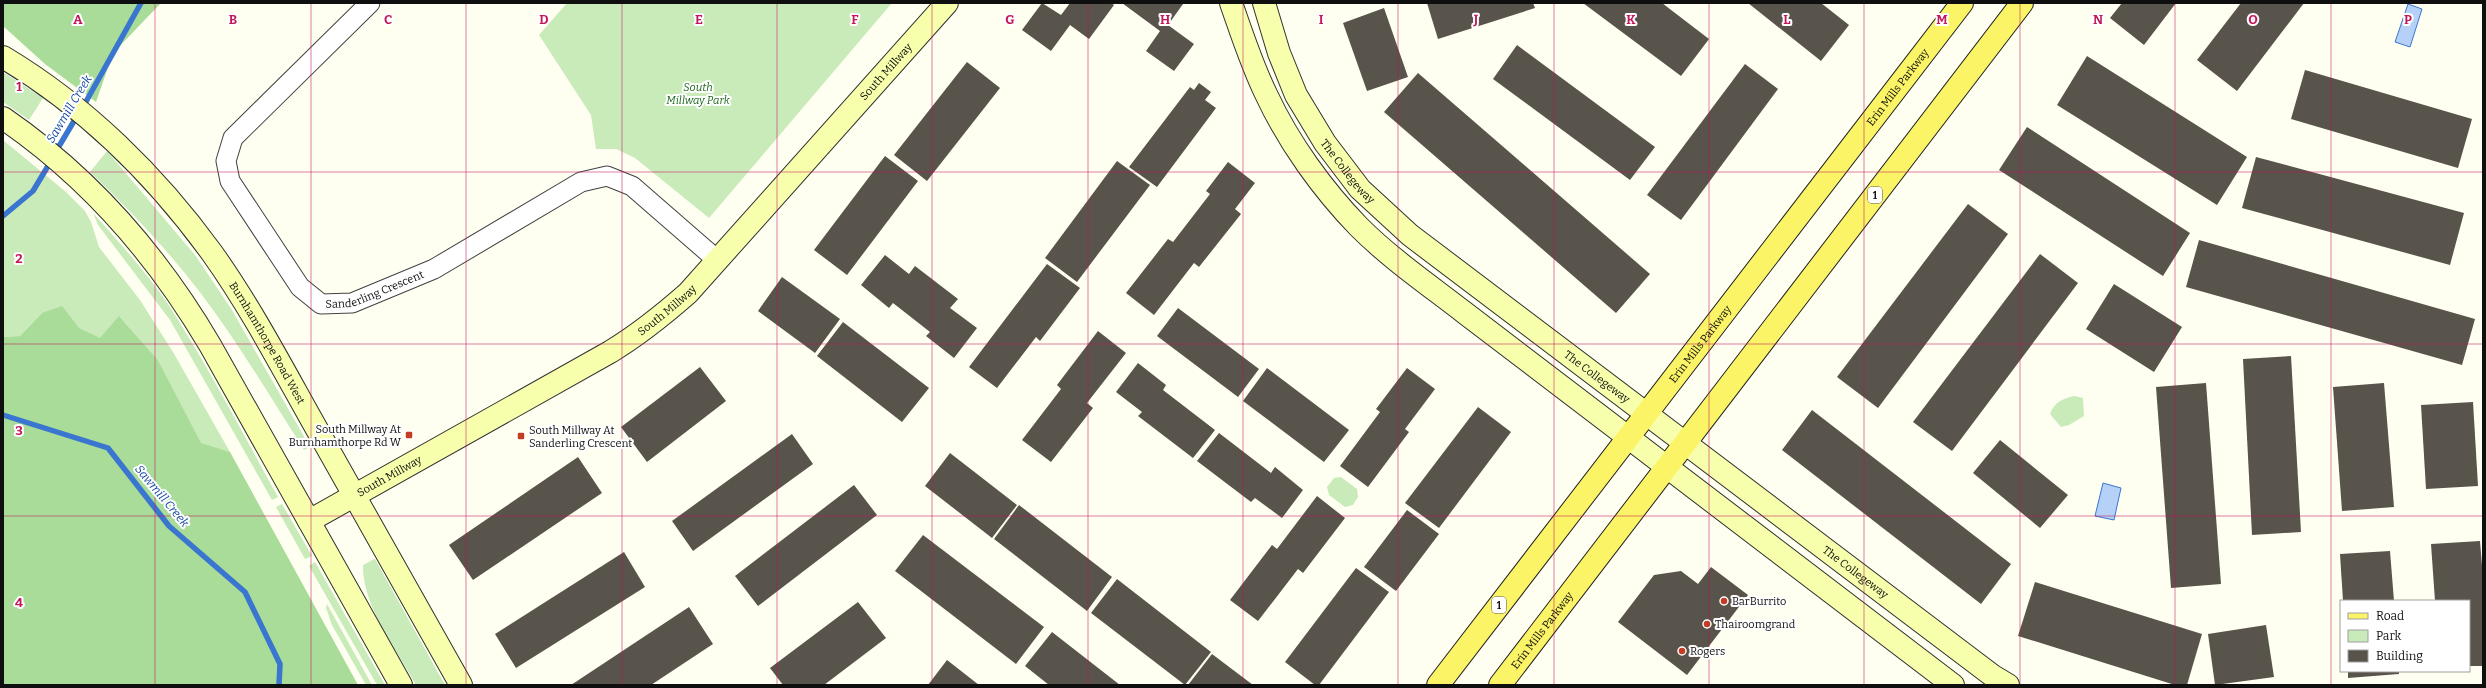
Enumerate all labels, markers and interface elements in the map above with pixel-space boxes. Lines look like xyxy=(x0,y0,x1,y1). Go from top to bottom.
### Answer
text: A xyxy=(73,12,83,27)
text: B xyxy=(229,12,237,27)
text: C xyxy=(384,12,392,27)
text: D xyxy=(539,12,549,27)
text: E xyxy=(695,12,703,27)
text: F xyxy=(851,12,859,27)
text: G xyxy=(1005,12,1015,27)
text: H xyxy=(1160,12,1170,27)
text: I xyxy=(1319,12,1324,27)
text: J xyxy=(1473,12,1479,27)
text: K xyxy=(1626,12,1636,27)
text: L xyxy=(1783,12,1791,27)
text: M xyxy=(1936,12,1948,27)
text: N xyxy=(2093,12,2103,27)
text: O xyxy=(2248,12,2258,27)
text: P xyxy=(2404,12,2412,27)
street label: South Millway xyxy=(857,41,915,103)
street label: Erin Mills Parkway xyxy=(1864,46,1932,129)
water label: Sawmill Creek xyxy=(43,72,95,145)
text: 1 xyxy=(16,79,22,94)
park label: South Millway Park xyxy=(666,81,731,107)
street label: The Collegeway xyxy=(1318,137,1377,206)
road number: 1 xyxy=(1868,187,1882,203)
text: 2 xyxy=(15,251,23,266)
street label: Sanderling Crescent xyxy=(325,268,426,311)
street label: Burnhamthorpe Road West xyxy=(226,280,307,406)
street label: South Millway xyxy=(635,282,699,338)
street label: Erin Mills Parkway xyxy=(1667,303,1734,386)
street label: The Collegeway xyxy=(1561,348,1632,406)
text: 3 xyxy=(15,423,23,438)
place label: South Millway At Burnhamthorpe Rd W xyxy=(289,423,402,449)
place label: South Millway At Sanderling Crescent xyxy=(529,424,632,450)
marker: South Millway At Burnhamthorpe Rd W xyxy=(404,430,414,440)
marker: South Millway At Sanderling Crescent xyxy=(516,431,526,441)
street label: South Millway xyxy=(355,453,424,500)
water label: Sawmill Creek xyxy=(132,462,192,530)
street label: The Collegeway xyxy=(1820,543,1891,601)
street label: Erin Mills Parkway xyxy=(1509,589,1576,672)
text: 4 xyxy=(15,595,23,610)
place label: BarBurrito xyxy=(1732,595,1786,608)
marker: BarBurrito xyxy=(1719,596,1729,606)
road number: 1 xyxy=(1492,597,1506,613)
legend xyxy=(2340,600,2470,672)
text: Road xyxy=(2376,609,2404,623)
place label: Thairoomgrand xyxy=(1715,618,1796,631)
marker: Thairoomgrand xyxy=(1702,619,1712,629)
text: Park xyxy=(2376,629,2402,643)
place label: Rogers xyxy=(1690,645,1725,658)
marker: Rogers xyxy=(1677,646,1687,656)
text: Building xyxy=(2376,649,2423,663)

